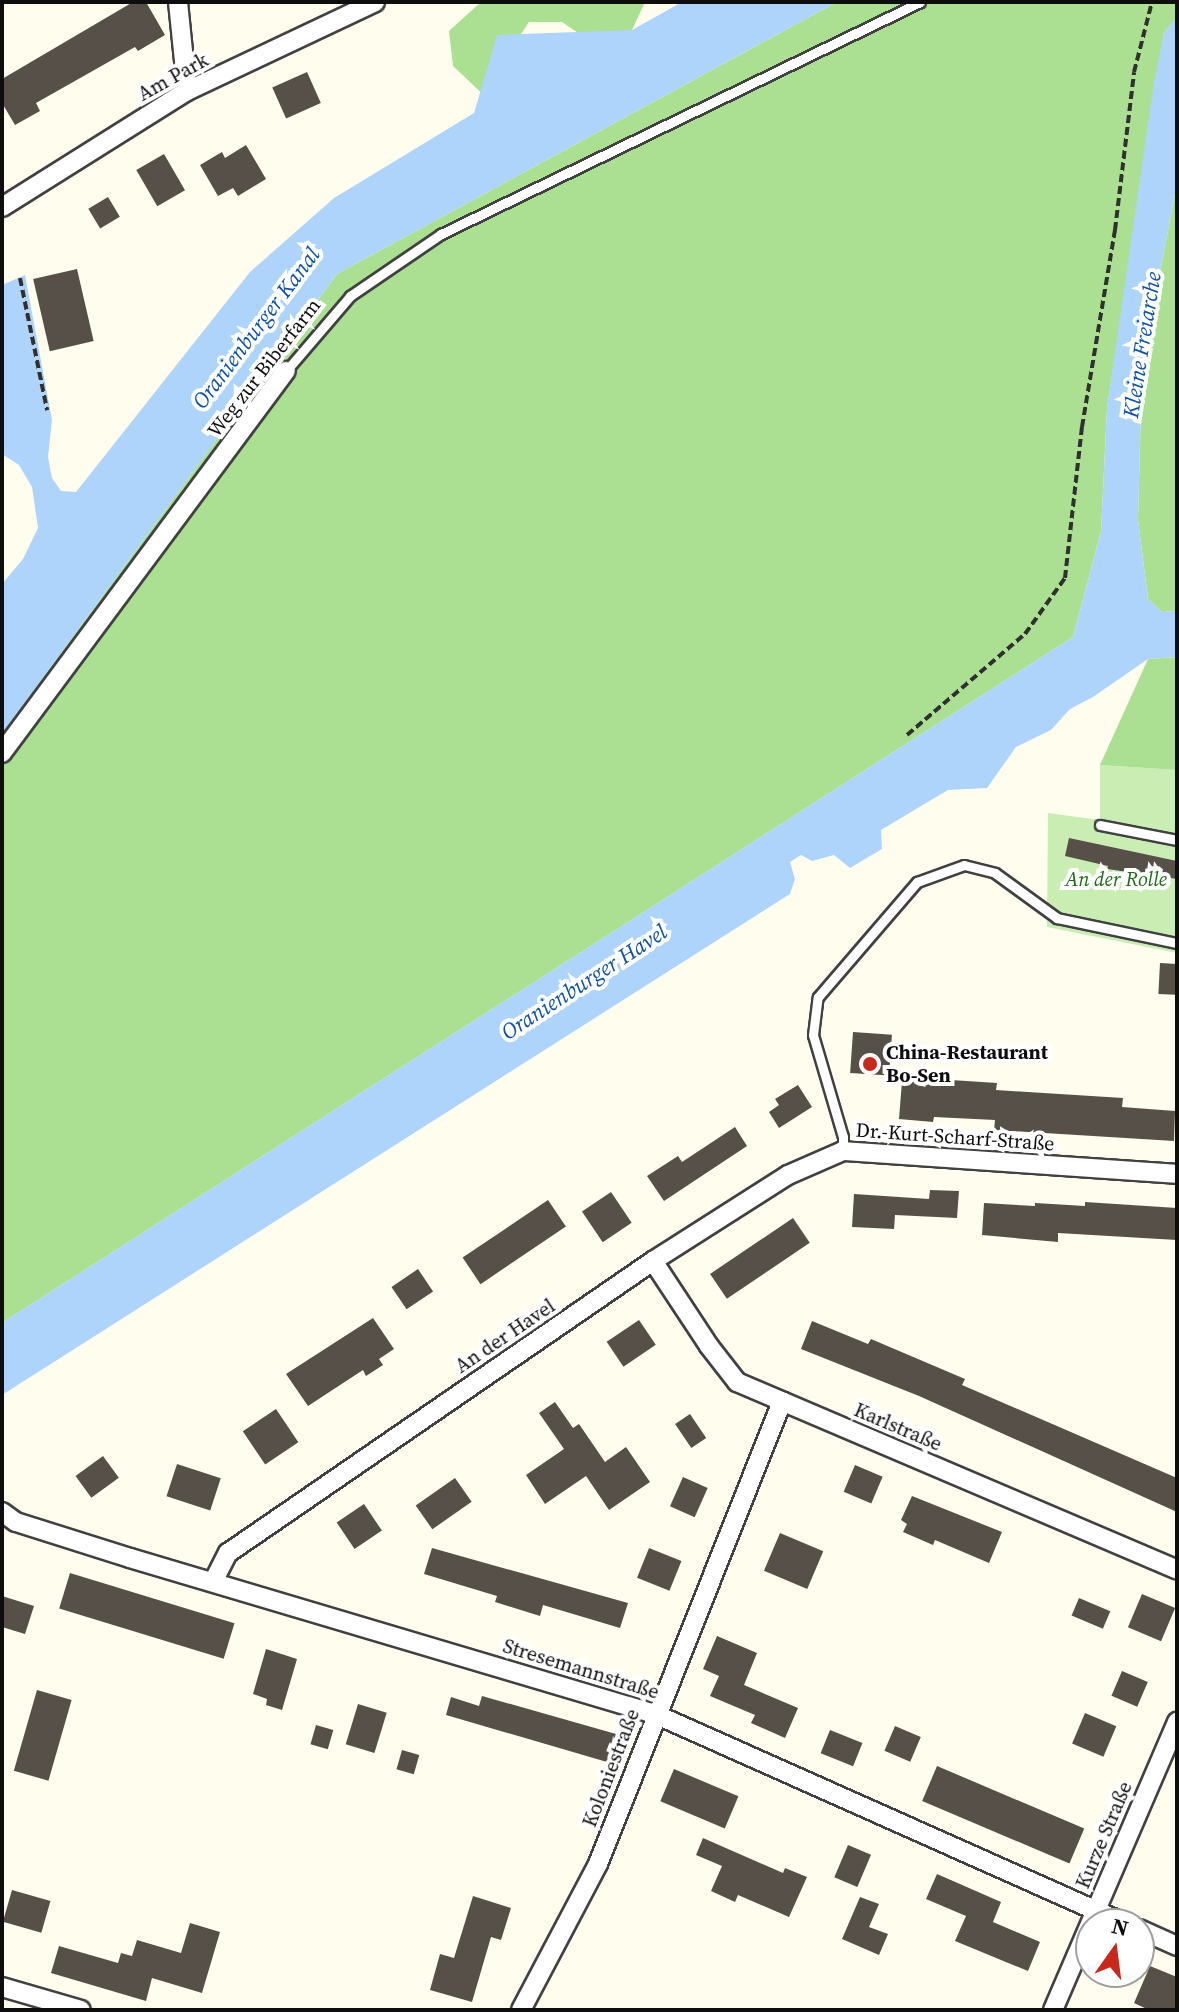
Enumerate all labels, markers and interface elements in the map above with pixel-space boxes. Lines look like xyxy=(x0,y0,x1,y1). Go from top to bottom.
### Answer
street label: Am Park xyxy=(134,48,212,106)
water label: Oranienburger Kanal xyxy=(187,242,325,414)
water label: Kleine Freiarche xyxy=(1117,270,1167,420)
street label: Weg zur Biberfarm xyxy=(202,294,326,442)
park label: An der Rolle xyxy=(1065,867,1167,891)
water label: Oranienburger Havel xyxy=(496,919,672,1045)
place label: China-Restaurant Bo-Sen xyxy=(886,1040,1048,1087)
marker: China-Restaurant Bo-Sen xyxy=(861,1055,879,1073)
street label: Dr.-Kurt-Scharf-Straße xyxy=(855,1118,1055,1156)
street label: An der Havel xyxy=(450,1294,560,1378)
street label: Karlstraße xyxy=(850,1398,946,1456)
street label: Stresemannstraße xyxy=(500,1634,662,1704)
street label: Koloniestraße xyxy=(577,1706,645,1830)
street label: Kurze Straße xyxy=(1071,1778,1137,1892)
north arrow xyxy=(1075,1908,1155,1988)
text: N xyxy=(1109,1910,1132,1943)

